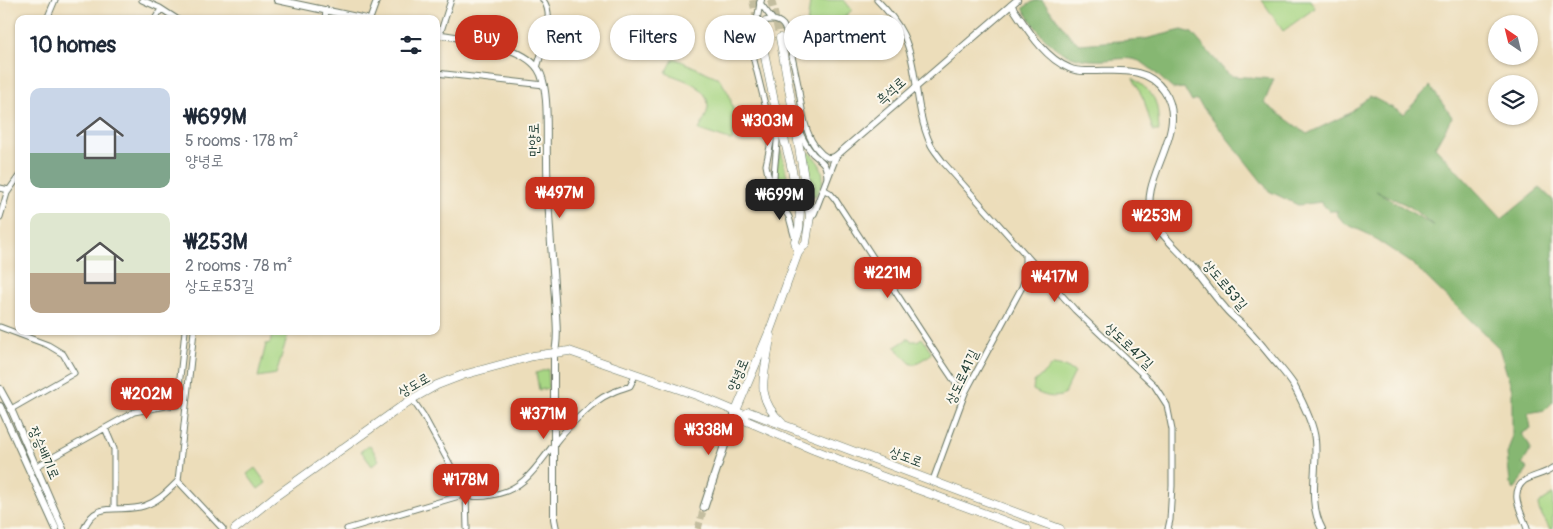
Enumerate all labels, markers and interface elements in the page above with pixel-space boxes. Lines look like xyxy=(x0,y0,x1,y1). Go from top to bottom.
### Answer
chip: Buy xyxy=(455,15,518,60)
chip: Rent xyxy=(528,15,600,60)
chip: Filters xyxy=(610,15,695,60)
chip: New xyxy=(705,15,774,60)
chip: Apartment xyxy=(784,15,904,60)
north arrow xyxy=(1488,15,1538,65)
map controls xyxy=(1488,15,1538,125)
icon: filters xyxy=(397,31,425,59)
text: 10 homes xyxy=(30,32,116,59)
street label: 흑석로 xyxy=(873,73,909,109)
button: layers xyxy=(1488,75,1538,125)
text: ₩699M xyxy=(185,104,247,131)
pin: ₩303M xyxy=(733,104,803,147)
icon: home xyxy=(70,108,130,168)
text: ₩303M xyxy=(743,111,793,131)
street label: 만양로 xyxy=(525,123,543,157)
text: 5 rooms · 178 m² xyxy=(185,131,298,151)
text: 양녕로 xyxy=(185,151,224,171)
pin: ₩497M xyxy=(525,176,595,219)
pin: ₩699M xyxy=(745,178,815,221)
text: ₩497M xyxy=(536,183,584,203)
text: ₩699M xyxy=(757,185,803,205)
pin: ₩253M xyxy=(1122,200,1192,242)
text: ₩253M xyxy=(1133,206,1181,226)
text: ₩253M xyxy=(185,229,248,256)
icon: home xyxy=(70,233,130,293)
text: 2 rooms · 78 m² xyxy=(185,256,292,276)
pin: ₩221M xyxy=(853,256,923,299)
street label: 상도로53길 xyxy=(1199,256,1251,314)
pin: ₩417M xyxy=(1020,260,1090,303)
text: ₩221M xyxy=(865,263,911,283)
text: ₩417M xyxy=(1032,267,1078,287)
text: 상도로53길 xyxy=(185,276,254,296)
street label: 상도로47길 xyxy=(1101,319,1157,373)
street label: 상도로41길 xyxy=(942,346,982,407)
street label: 양녕로 xyxy=(724,356,752,394)
street label: 상도로 xyxy=(395,369,433,401)
pin: ₩202M xyxy=(112,378,182,420)
text: ₩202M xyxy=(122,384,172,404)
pin: ₩371M xyxy=(509,398,579,440)
text: ₩371M xyxy=(522,404,566,424)
pin: ₩338M xyxy=(674,414,744,456)
text: ₩338M xyxy=(685,420,733,440)
street label: 장승배기로 xyxy=(25,424,63,482)
street label: 상도로 xyxy=(887,443,925,471)
pin: ₩178M xyxy=(431,464,501,506)
text: ₩178M xyxy=(444,470,488,490)

